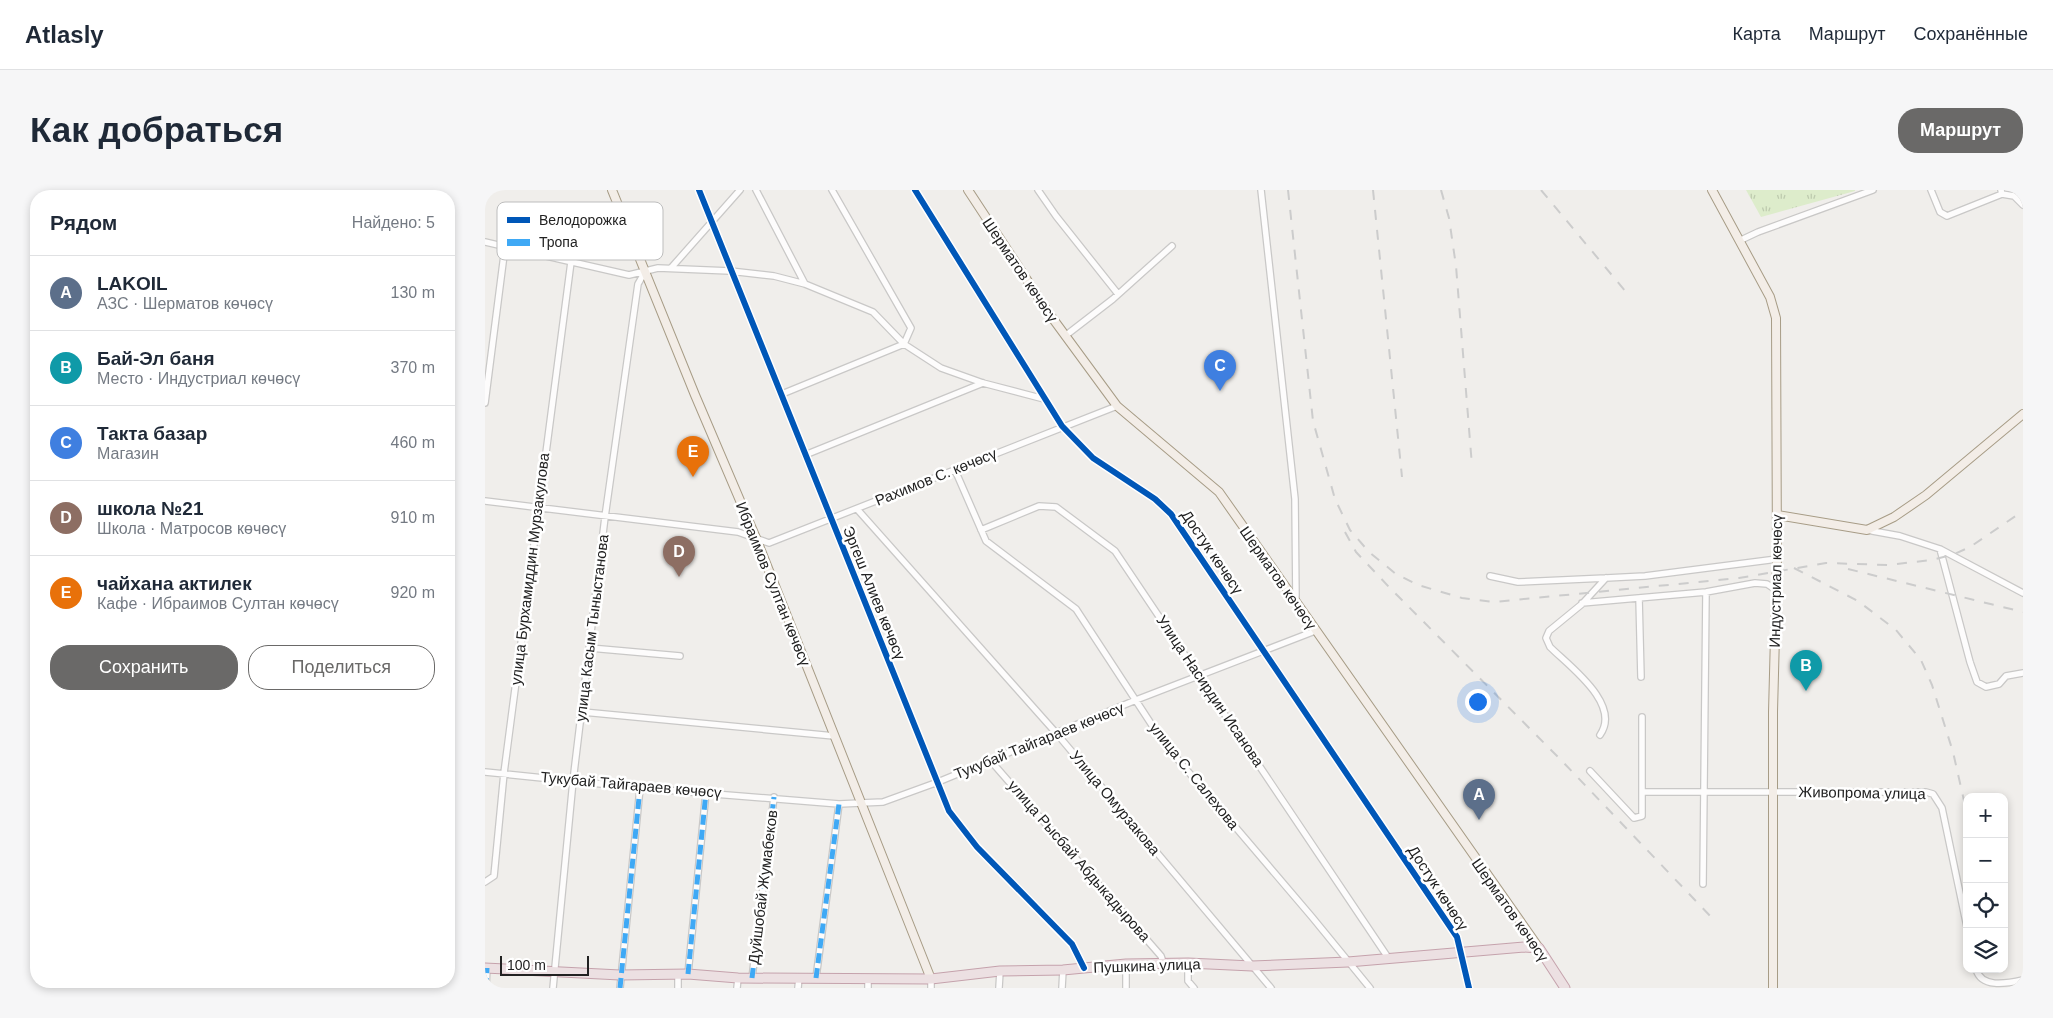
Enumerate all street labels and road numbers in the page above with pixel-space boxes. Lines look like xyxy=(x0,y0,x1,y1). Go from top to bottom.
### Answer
street label: Шерматов көчөсү xyxy=(979,214,1062,325)
street label: Рахимов С. көчөсү xyxy=(872,444,1000,509)
street label: улица Бурхамиддин Мурзакулова xyxy=(507,451,552,686)
street label: Ибраимов Султан көчөсү xyxy=(733,499,814,669)
street label: Достук көчөсү xyxy=(1178,507,1247,597)
street label: Индустриал көчөсү xyxy=(1766,514,1785,648)
street label: Шерматов көчөсү xyxy=(1236,523,1321,633)
street label: Эргеш Алиев көчөсү xyxy=(840,524,909,663)
street label: улица Касым Тыныстанова xyxy=(572,533,612,723)
street label: Улица Насирдин Исанова xyxy=(1153,612,1268,770)
street label: Тукубай Тайгараев көчөсү xyxy=(952,699,1126,782)
street label: улица С. Салехова xyxy=(1146,719,1243,833)
street label: Улица Омурзакова xyxy=(1067,747,1164,859)
street label: Тукубай Тайгараев көчөсү xyxy=(540,768,723,801)
street label: улица Рысбай Абдыкадырова xyxy=(1005,777,1154,945)
street label: Живопрома улица xyxy=(1798,783,1926,802)
street label: Дуйшобай Жумабеков xyxy=(745,809,780,965)
street label: Достук көчөсү xyxy=(1405,842,1472,934)
street label: Шерматов көчөсү xyxy=(1468,855,1553,965)
street label: Пушкина улица xyxy=(1093,955,1202,976)

